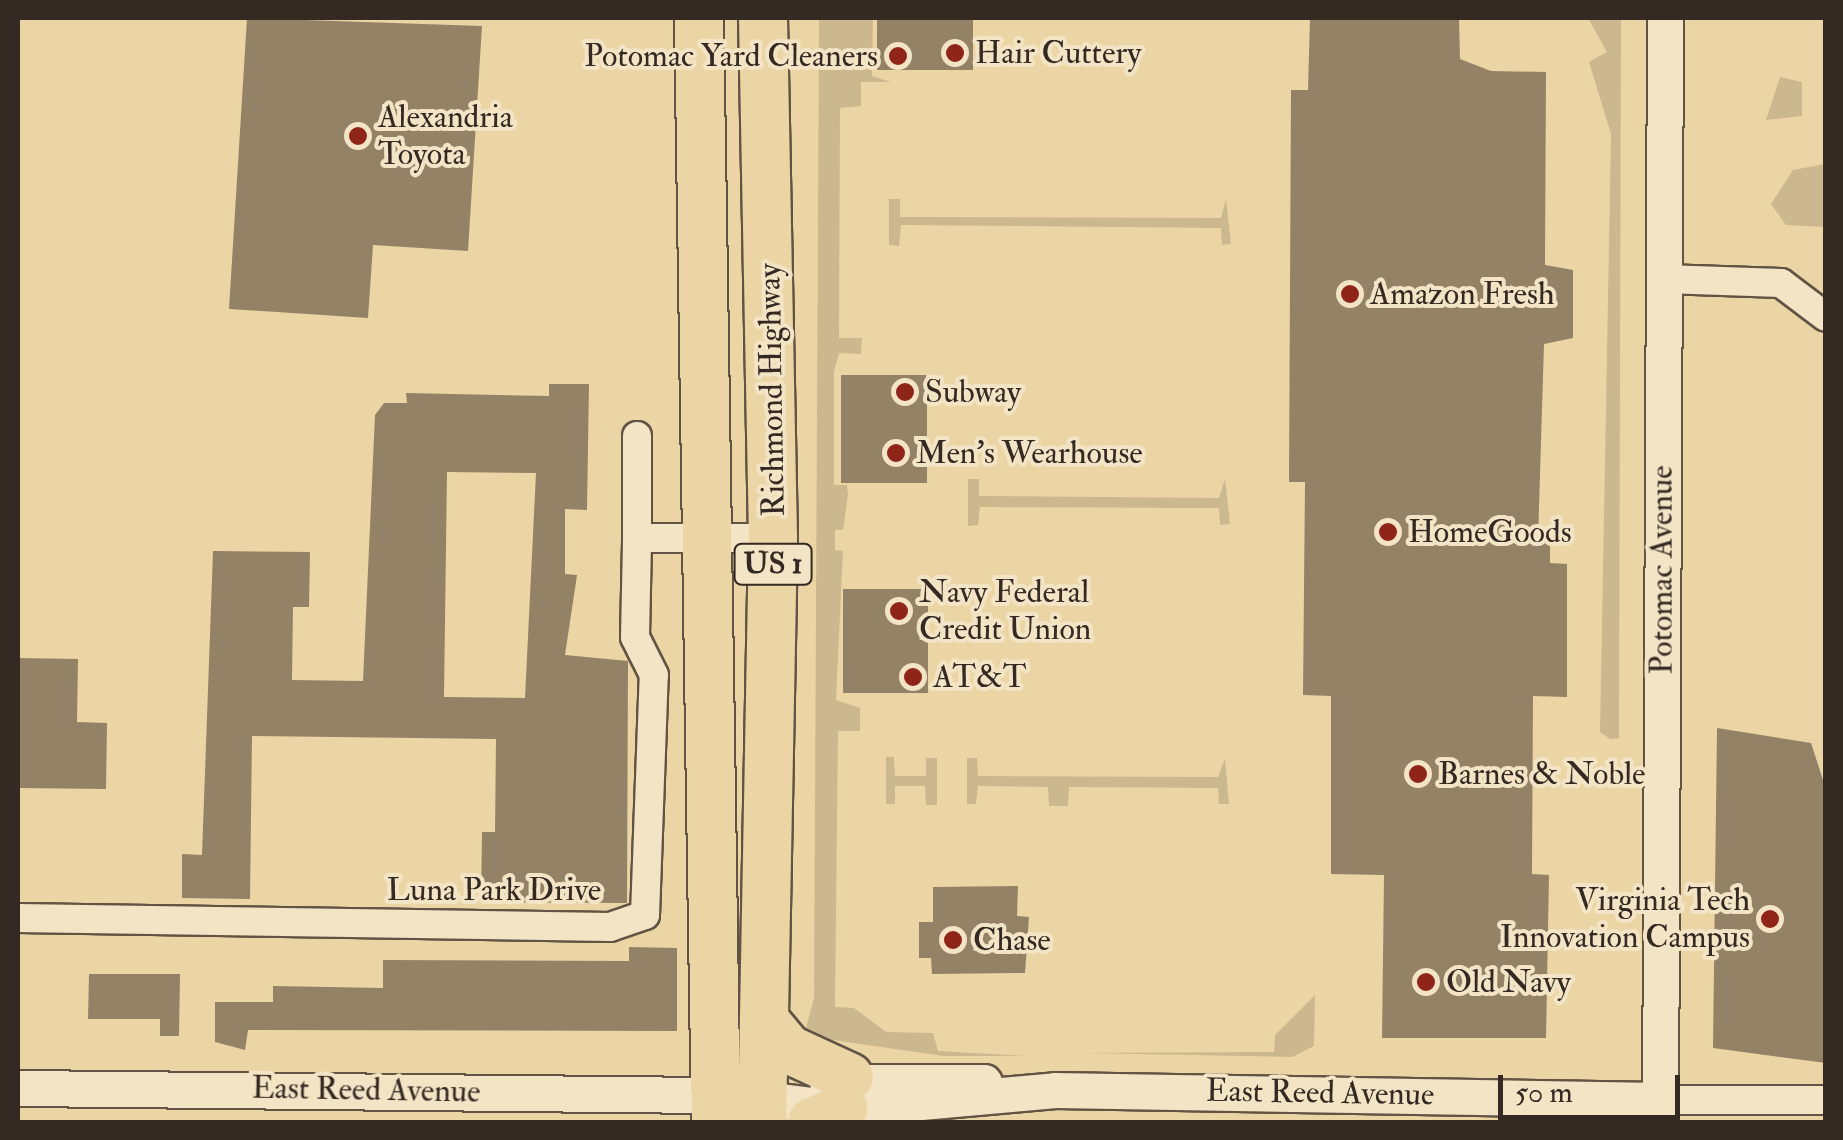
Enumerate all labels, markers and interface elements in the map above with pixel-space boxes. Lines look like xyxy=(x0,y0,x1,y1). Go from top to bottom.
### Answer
place label: Hair Cuttery xyxy=(975,34,1141,72)
place label: Potomac Yard Cleaners xyxy=(584,37,878,75)
marker: Hair Cuttery xyxy=(944,42,966,64)
marker: Potomac Yard Cleaners xyxy=(887,45,909,67)
place label: Alexandria Toyota xyxy=(378,99,513,174)
marker: Alexandria Toyota xyxy=(347,125,369,147)
street label: Richmond Highway xyxy=(751,263,793,517)
place label: Amazon Fresh xyxy=(1370,275,1555,313)
marker: Amazon Fresh xyxy=(1339,283,1361,305)
place label: Subway xyxy=(925,373,1021,411)
marker: Subway xyxy=(894,381,916,403)
place label: Men's Wearhouse xyxy=(916,434,1143,472)
marker: Men's Wearhouse xyxy=(885,442,907,464)
street label: Potomac Avenue xyxy=(1643,465,1681,675)
place label: HomeGoods xyxy=(1408,513,1572,551)
marker: HomeGoods xyxy=(1377,521,1399,543)
road number: US 1 xyxy=(733,539,813,589)
place label: Navy Federal Credit Union xyxy=(919,574,1091,649)
marker: Navy Federal Credit Union xyxy=(888,600,910,622)
place label: AT&T xyxy=(933,658,1027,696)
marker: AT&T xyxy=(902,666,924,688)
place label: Barnes & Noble xyxy=(1438,755,1645,793)
marker: Barnes & Noble xyxy=(1407,763,1429,785)
street label: Luna Park Drive xyxy=(387,871,601,909)
place label: Virginia Tech Innovation Campus xyxy=(1500,882,1750,957)
marker: Virginia Tech Innovation Campus xyxy=(1759,908,1781,930)
place label: Chase xyxy=(973,921,1051,959)
marker: Chase xyxy=(942,929,964,951)
place label: Old Navy xyxy=(1446,963,1571,1001)
marker: Old Navy xyxy=(1415,971,1437,993)
scale bar xyxy=(1503,1055,1686,1117)
street label: East Reed Avenue xyxy=(251,1069,481,1111)
street label: East Reed Avenue xyxy=(1205,1072,1435,1114)
text: 50 m xyxy=(1515,1074,1573,1111)

